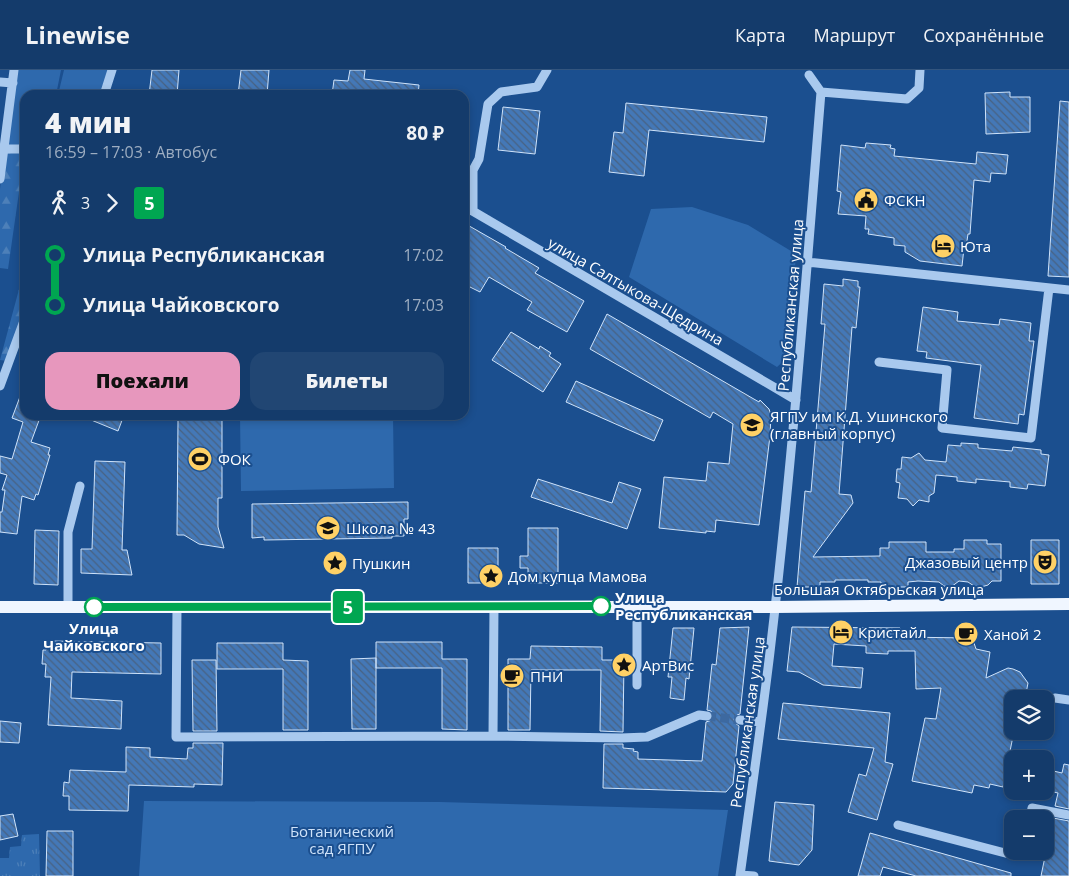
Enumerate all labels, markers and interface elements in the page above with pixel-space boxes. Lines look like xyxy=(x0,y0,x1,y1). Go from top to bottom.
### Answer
text: Linewise xyxy=(25,18,130,51)
text: Карта xyxy=(735,23,785,47)
text: Маршрут xyxy=(813,23,895,47)
text: Сохранённые xyxy=(923,23,1044,47)
text: 4 мин xyxy=(45,103,131,141)
text: 80 ₽ xyxy=(406,120,444,146)
text: 16:59 – 17:03 · Автобус xyxy=(45,141,217,163)
public building icon: ФСКН xyxy=(853,187,879,213)
icon: walk xyxy=(45,189,73,217)
icon: forward xyxy=(98,189,126,217)
place label: ФСКН xyxy=(884,190,926,210)
text: 5 xyxy=(144,191,154,215)
text: 3 xyxy=(81,192,90,214)
street label: Республиканская улица xyxy=(773,218,807,392)
street label: улица Салтыкова-Щедрина xyxy=(544,232,728,350)
hotel icon: Юта xyxy=(930,233,956,259)
place label: Юта xyxy=(960,236,991,256)
text: Улица Республиканская xyxy=(83,242,325,268)
text: 17:02 xyxy=(403,244,444,266)
text: Улица Чайковского xyxy=(83,292,280,318)
text: 17:03 xyxy=(403,294,444,316)
button: Поехали xyxy=(45,352,240,410)
button: Билеты xyxy=(250,352,444,410)
place label: ЯГПУ им К.Д. Ушинского (главный корпус) xyxy=(770,406,948,443)
school or university icon: ЯГПУ им К.Д. Ушинского (главный корпус) xyxy=(739,412,765,438)
sports icon: ФОК xyxy=(187,446,213,472)
place label: ФОК xyxy=(218,449,252,469)
school or university icon: Школа № 43 xyxy=(315,515,341,541)
place label: Школа № 43 xyxy=(346,518,435,538)
theatre icon: Джазовый центр xyxy=(1032,549,1058,575)
place icon: Пушкин xyxy=(322,550,348,576)
place label: Джазовый центр xyxy=(905,552,1028,572)
place label: Пушкин xyxy=(352,553,411,573)
place icon: Дом купца Мамова xyxy=(478,563,504,589)
place label: Дом купца Мамова xyxy=(508,566,647,586)
street label: Большая Октябрьская улица xyxy=(774,579,984,599)
place label: Улица Республиканская xyxy=(615,587,752,624)
line badge: 5 xyxy=(332,591,364,623)
text: 5 xyxy=(343,595,353,619)
marker: Улица Республиканская xyxy=(591,596,611,616)
marker: Улица Чайковского xyxy=(84,597,104,617)
place label: Улица Чайковского xyxy=(43,618,145,655)
hotel icon: Кристайл xyxy=(828,619,854,645)
cafe icon: Ханой 2 xyxy=(953,621,979,647)
place label: Кристайл xyxy=(858,622,927,642)
place label: Ханой 2 xyxy=(984,624,1042,644)
street label: Республиканская улица xyxy=(725,635,769,809)
place icon: АртВис xyxy=(611,652,637,678)
place label: АртВис xyxy=(642,655,694,675)
cafe icon: ПНИ xyxy=(499,663,525,689)
place label: ПНИ xyxy=(530,666,563,686)
map controls xyxy=(1004,690,1054,860)
button: layers xyxy=(1004,690,1054,740)
button: + xyxy=(1004,750,1054,800)
button: − xyxy=(1004,810,1054,860)
park label: Ботанический сад ЯГПУ xyxy=(290,821,394,858)

